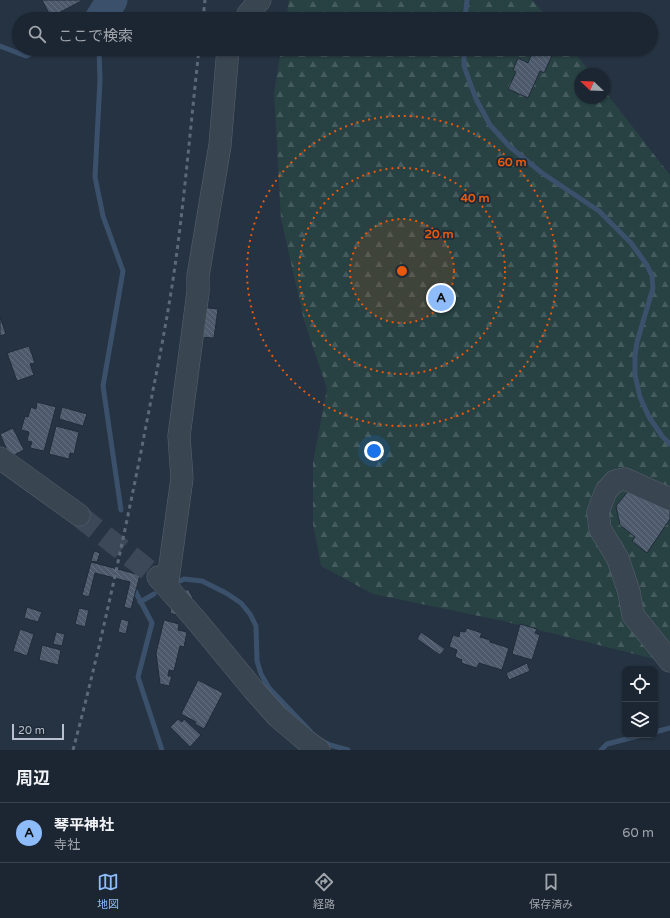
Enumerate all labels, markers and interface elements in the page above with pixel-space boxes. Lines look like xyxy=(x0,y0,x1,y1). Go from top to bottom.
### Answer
search box xyxy=(12,12,658,56)
icon: search xyxy=(26,23,48,45)
text: ここで検索 xyxy=(58,27,133,45)
north arrow xyxy=(574,68,610,104)
text: 60 m xyxy=(497,155,527,169)
text: 40 m xyxy=(460,191,490,205)
text: 20 m xyxy=(424,227,454,241)
centre of rings xyxy=(395,264,409,278)
pin: A xyxy=(428,283,454,313)
your location xyxy=(364,441,384,461)
map controls xyxy=(622,666,658,738)
button: locate xyxy=(622,666,658,702)
button: layers xyxy=(622,702,658,738)
scale bar xyxy=(12,722,64,741)
text: 20 m xyxy=(18,724,45,737)
text: 周辺 xyxy=(16,768,50,789)
text: 琴平神社 xyxy=(54,816,114,834)
text: A xyxy=(24,825,34,841)
text: 60 m xyxy=(622,825,654,841)
text: 寺社 xyxy=(54,837,80,853)
tab: 地図 xyxy=(97,871,119,911)
tab: 経路 xyxy=(313,871,335,911)
tab: 保存済み xyxy=(529,871,573,911)

